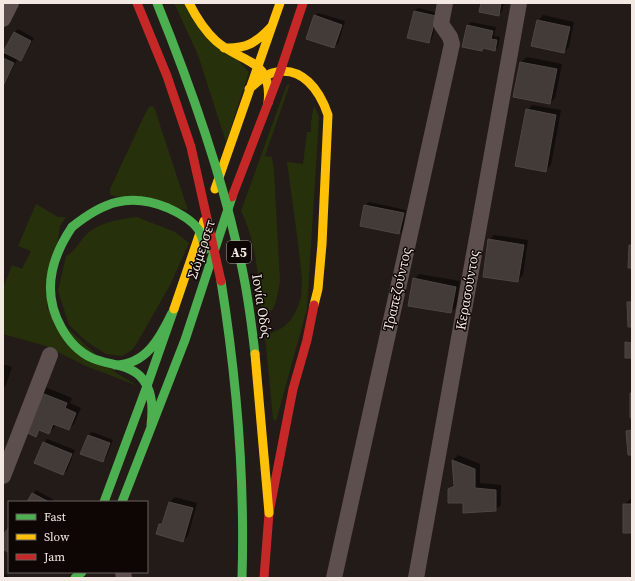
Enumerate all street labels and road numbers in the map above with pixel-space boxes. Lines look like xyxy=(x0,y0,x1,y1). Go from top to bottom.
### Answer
street label: Σώμερσετ xyxy=(182,217,220,281)
road number: Α5 xyxy=(227,241,251,263)
street label: Τραπεζούντος xyxy=(378,245,416,333)
street label: Κερασούντος xyxy=(450,248,484,332)
street label: Ιονία Οδός xyxy=(247,272,277,340)

